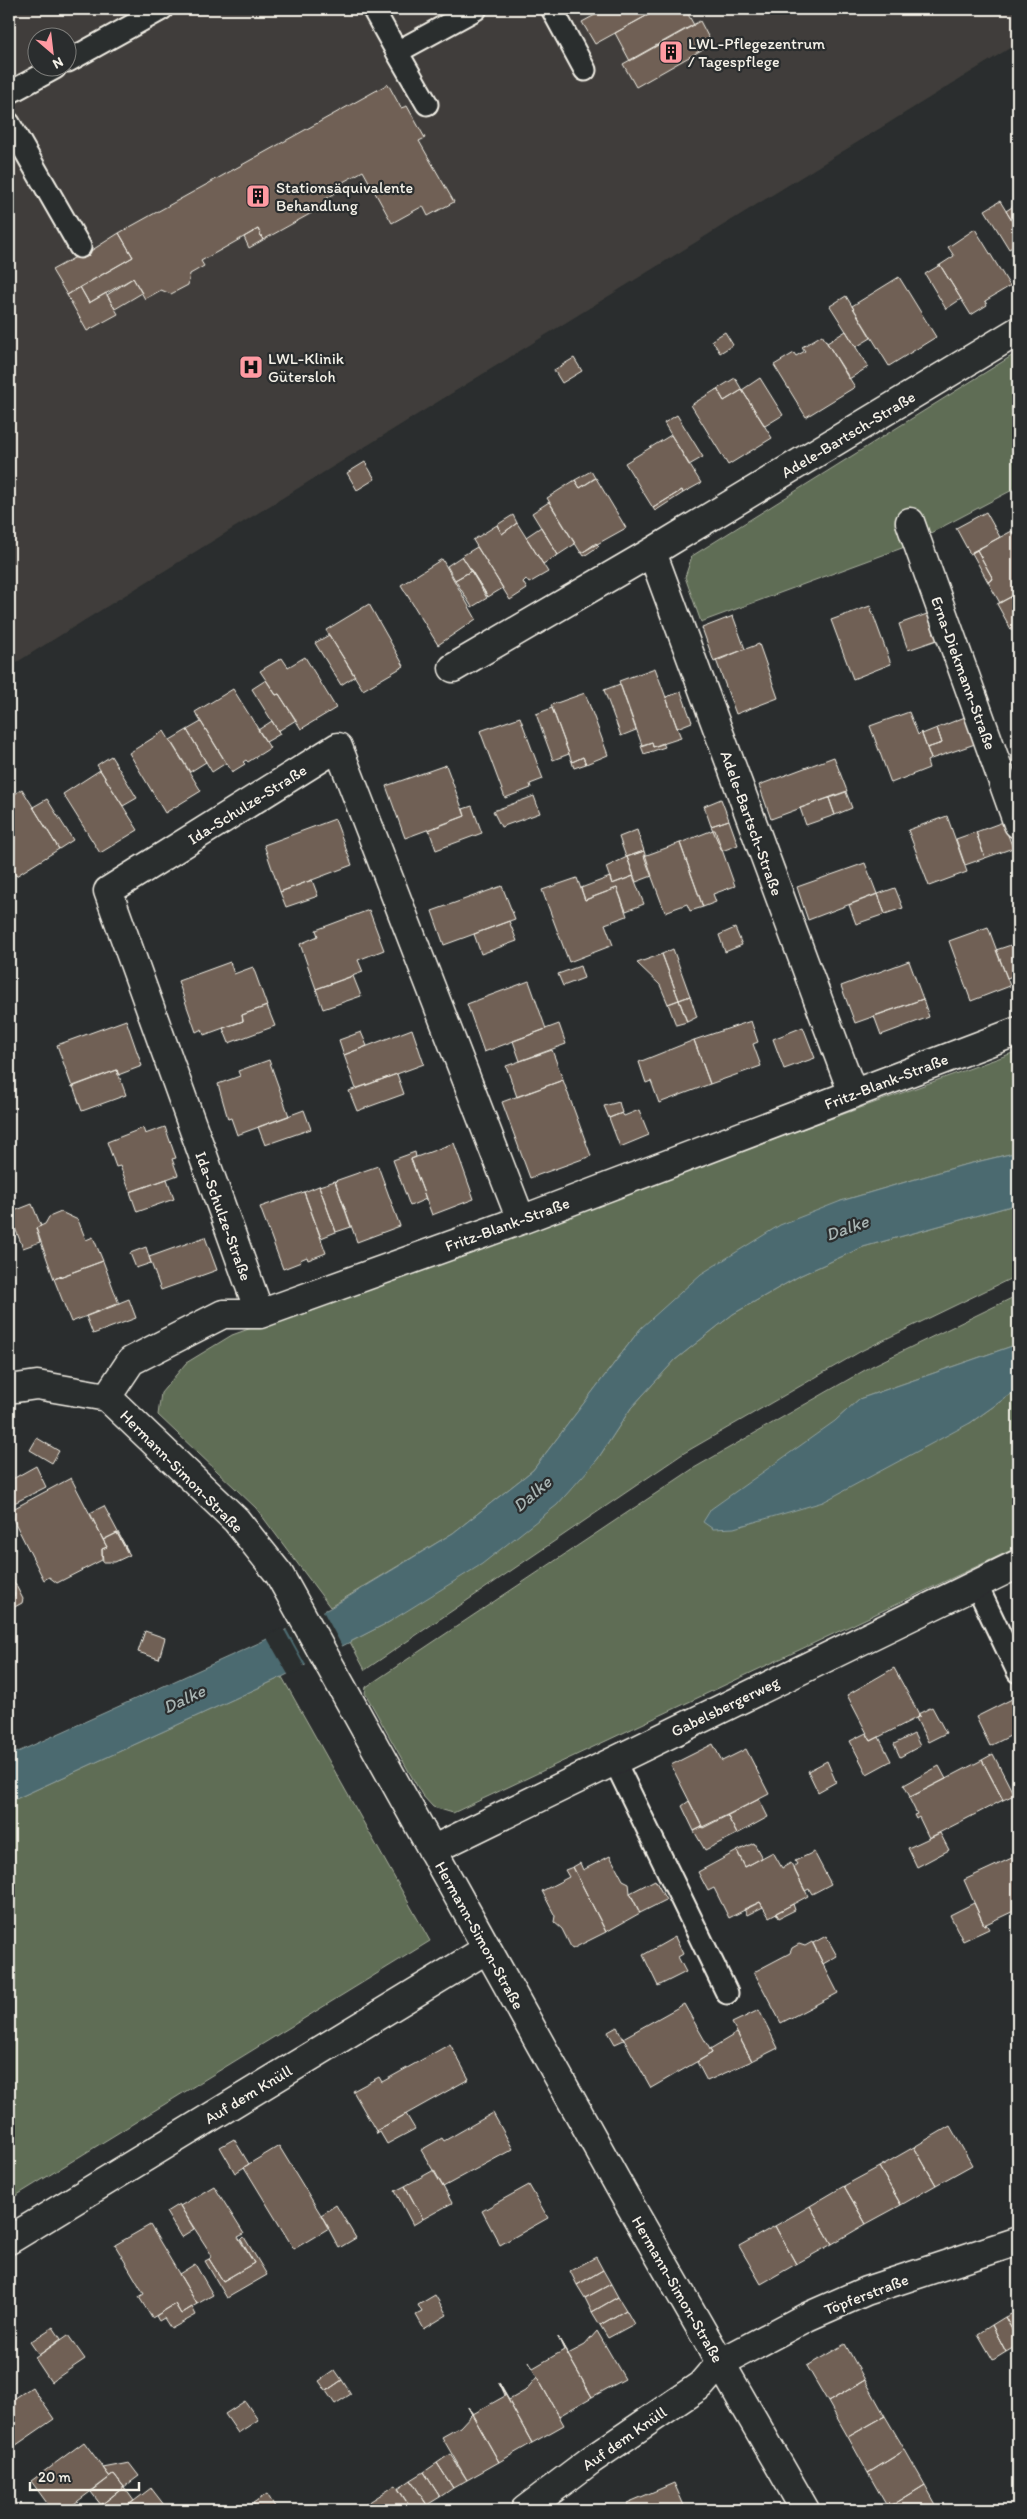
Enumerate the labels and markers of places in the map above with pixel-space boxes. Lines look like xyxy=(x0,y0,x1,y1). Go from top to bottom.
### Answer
place label: LWL-Pflegezentrum / Tagespflege xyxy=(688,34,825,71)
building icon: LWL-Pflegezentrum / Tagespflege xyxy=(658,39,684,65)
place label: Stationsäquivalente Behandlung xyxy=(276,178,413,215)
building icon: Stationsäquivalente Behandlung xyxy=(245,183,271,209)
place label: LWL-Klinik Gütersloh xyxy=(268,349,345,386)
hospital icon: LWL-Klinik Gütersloh xyxy=(238,354,264,380)

